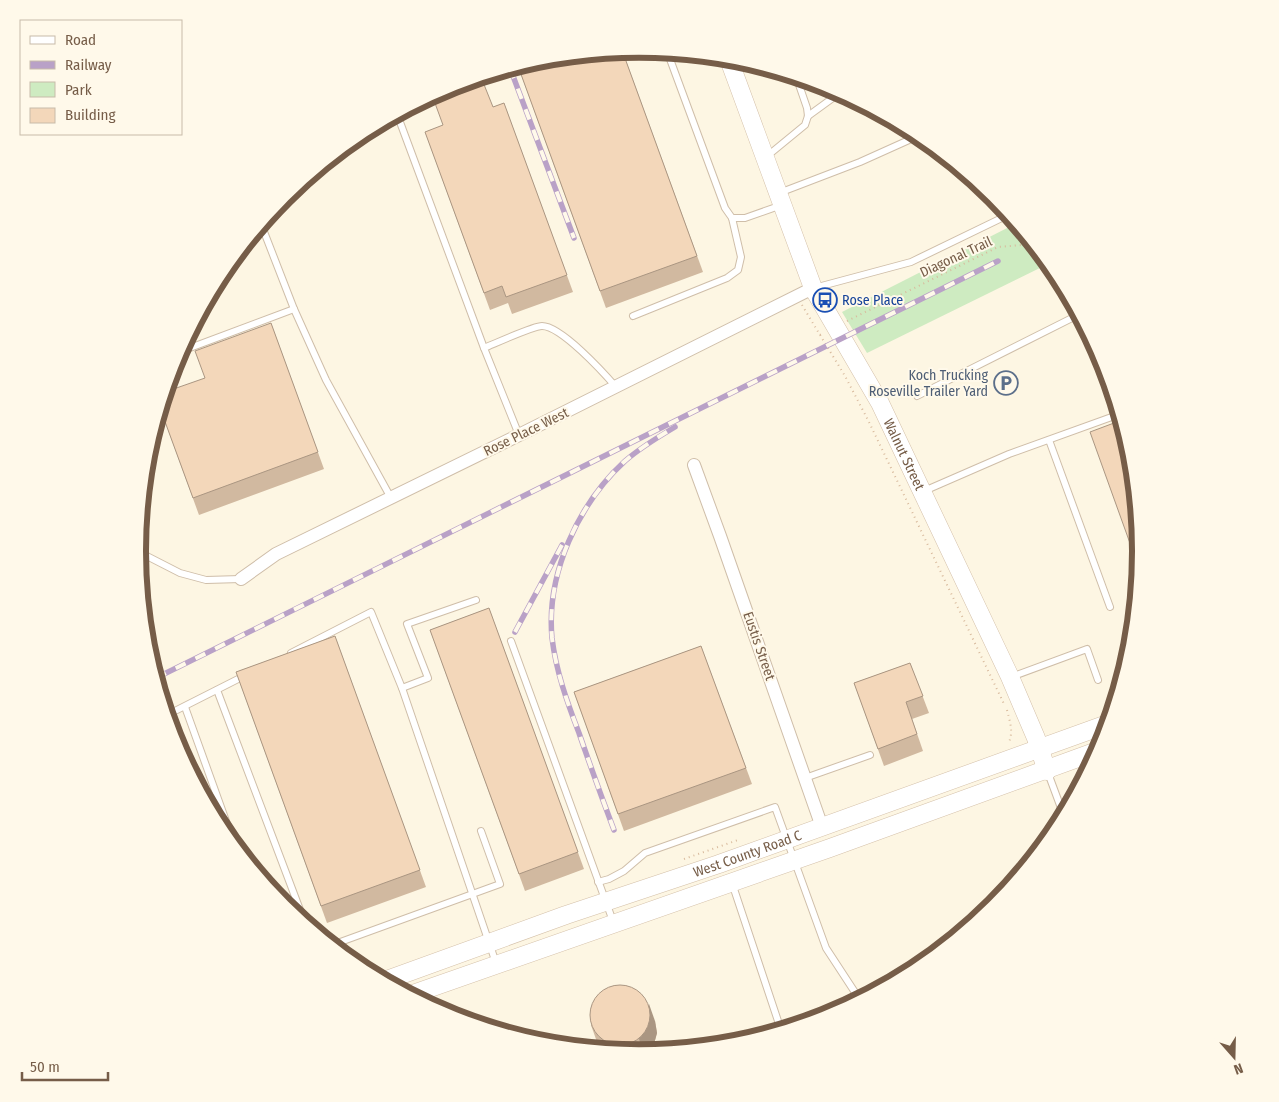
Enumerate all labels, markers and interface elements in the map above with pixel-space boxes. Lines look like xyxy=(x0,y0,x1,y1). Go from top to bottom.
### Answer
legend xyxy=(20,20,182,135)
text: Road xyxy=(65,31,96,49)
text: Railway xyxy=(65,56,112,74)
text: Park xyxy=(65,81,92,99)
text: Building xyxy=(65,106,116,124)
street label: Diagonal Trail xyxy=(917,233,995,281)
bus stop icon: Rose Place xyxy=(812,287,838,313)
place label: Rose Place xyxy=(842,292,903,309)
place label: Koch Trucking Roseville Trailer Yard xyxy=(869,367,988,400)
parking icon: Koch Trucking Roseville Trailer Yard xyxy=(993,370,1019,396)
street label: Rose Place West xyxy=(481,404,572,460)
street label: Walnut Street xyxy=(880,416,929,493)
street label: Eustis Street xyxy=(739,609,779,683)
street label: West County Road C xyxy=(691,827,804,881)
north arrow xyxy=(1209,1032,1259,1082)
scale bar xyxy=(22,1050,109,1082)
text: 50 m xyxy=(30,1058,60,1076)
text: N xyxy=(1231,1059,1245,1078)

